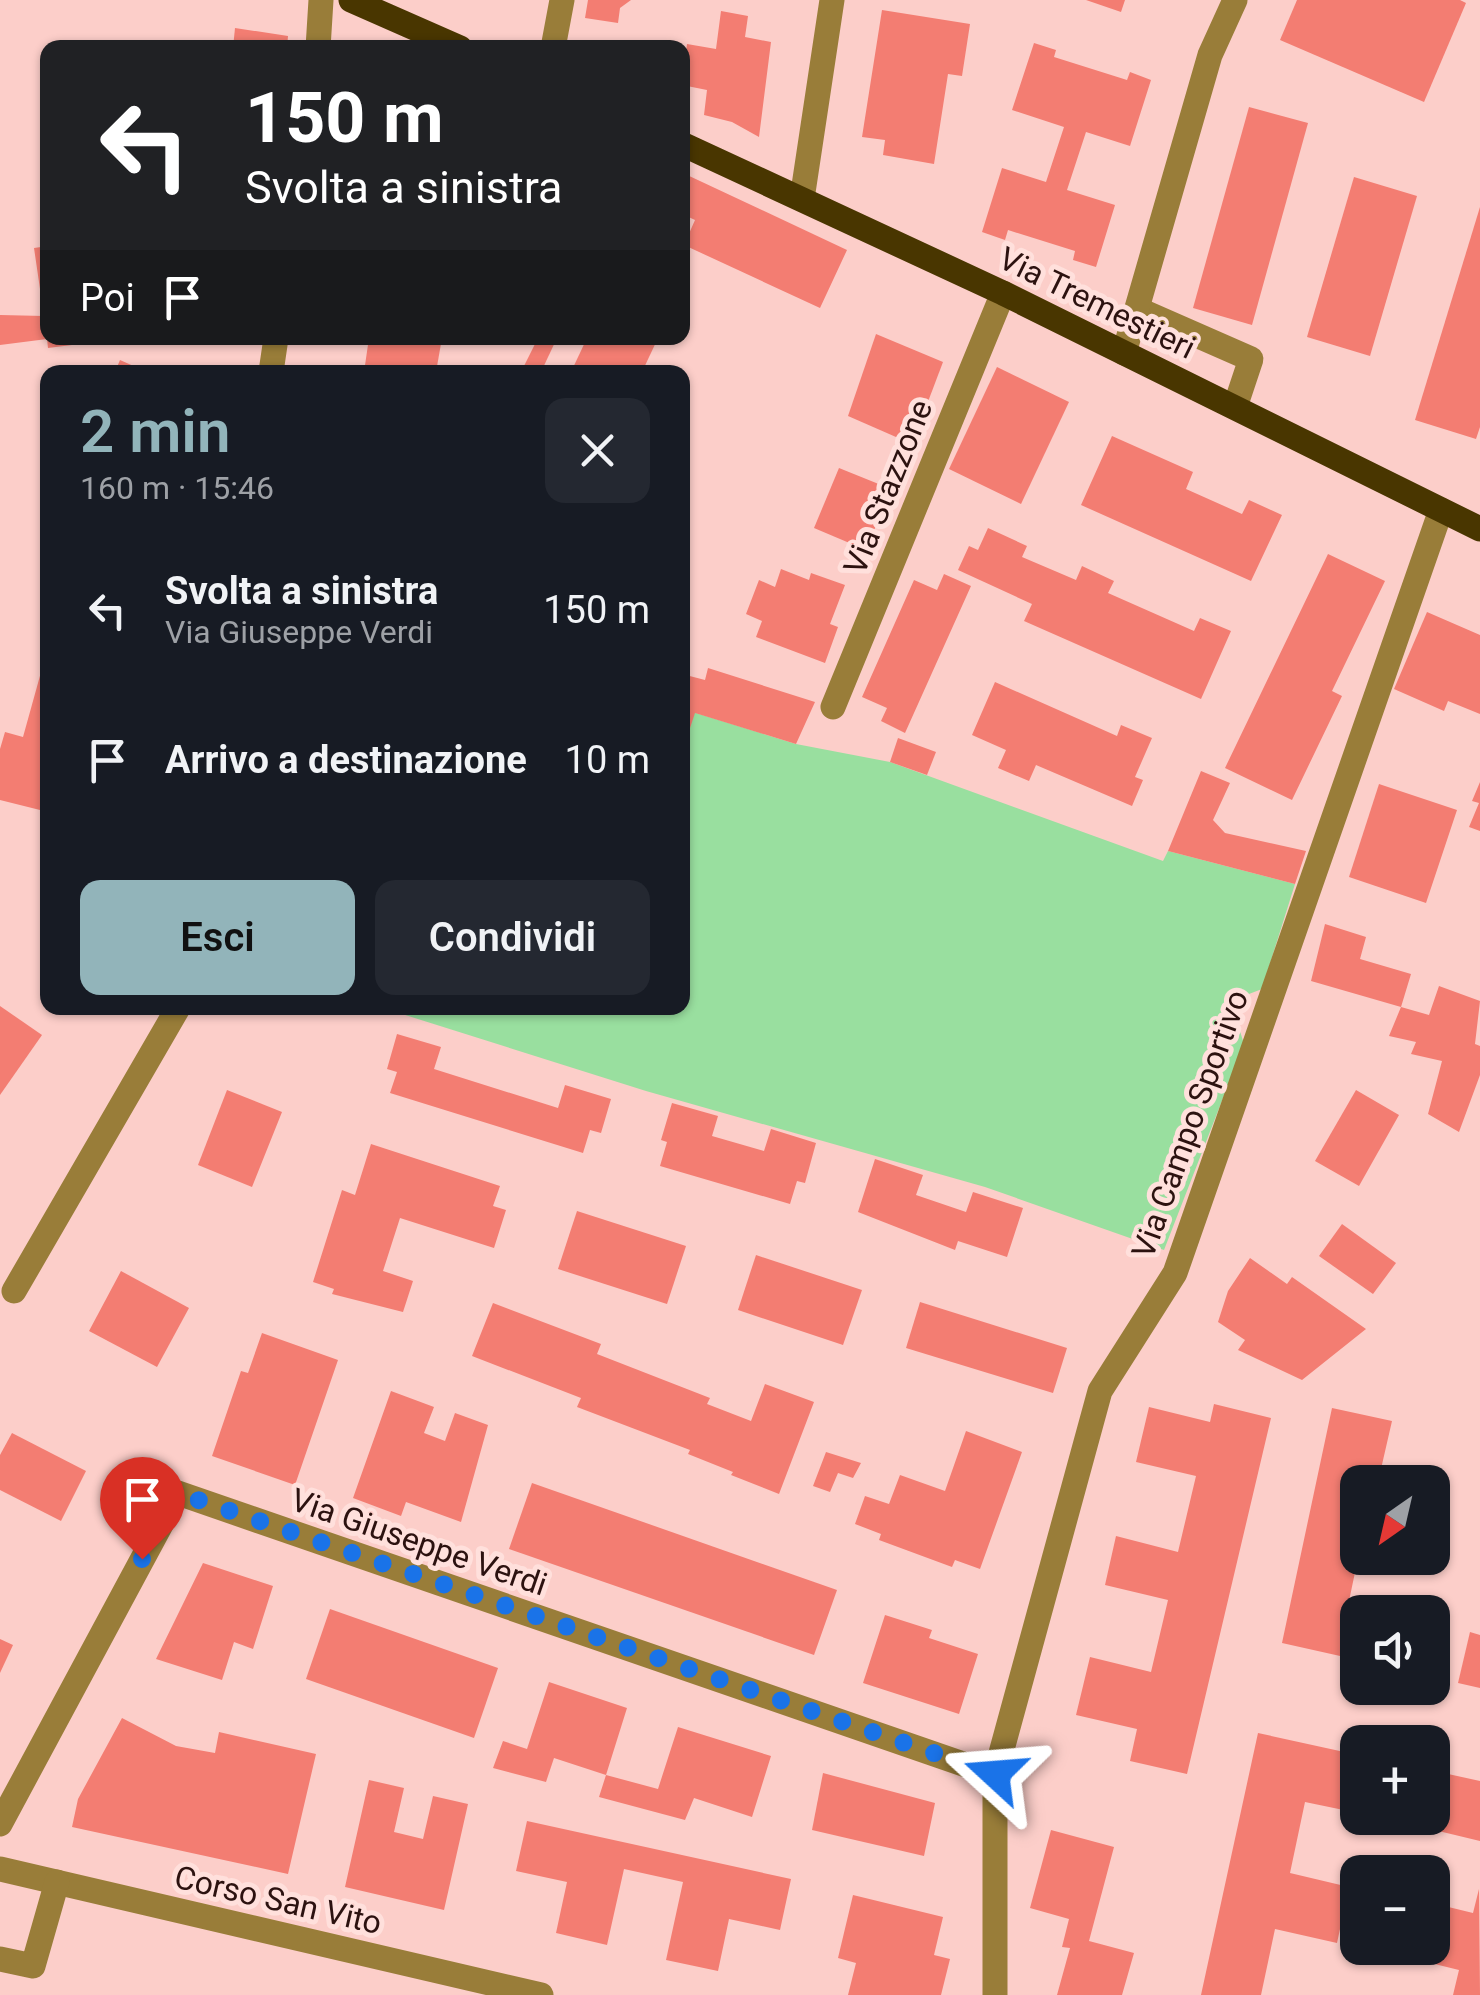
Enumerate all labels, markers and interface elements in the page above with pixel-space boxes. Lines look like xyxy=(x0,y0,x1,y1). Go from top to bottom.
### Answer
text: 150 m xyxy=(245,77,444,159)
icon: left xyxy=(80,80,210,210)
text: Svolta a sinistra xyxy=(245,161,563,214)
street label: Via Tremestieri xyxy=(993,239,1201,367)
icon: arrive xyxy=(155,270,210,325)
text: Poi xyxy=(80,276,135,320)
street label: Via Stazzone xyxy=(836,394,940,580)
text: 2 min xyxy=(80,396,230,467)
button: close xyxy=(545,398,650,503)
text: 160 m · 15:46 xyxy=(80,469,274,507)
text: Svolta a sinistra xyxy=(165,569,438,613)
icon: left xyxy=(80,583,135,638)
text: 150 m xyxy=(543,588,650,632)
text: Via Giuseppe Verdi xyxy=(165,613,433,651)
icon: arrive xyxy=(80,733,135,788)
text: Arrivo a destinazione xyxy=(165,738,527,782)
text: 10 m xyxy=(565,738,650,782)
button: Esci xyxy=(80,880,355,995)
button: Condividi xyxy=(375,880,650,995)
street label: Via Campo Sportivo xyxy=(1124,985,1256,1263)
pin xyxy=(100,1457,185,1560)
north arrow xyxy=(1340,1465,1450,1575)
map controls xyxy=(1340,1465,1450,1965)
icon: arrive xyxy=(115,1472,170,1527)
street label: Via Giuseppe Verdi xyxy=(286,1480,552,1604)
button: sound xyxy=(1340,1595,1450,1705)
position arrow xyxy=(943,1722,1047,1826)
button: + xyxy=(1340,1725,1450,1835)
button: − xyxy=(1340,1855,1450,1965)
street label: Corso San Vito xyxy=(171,1858,385,1942)

